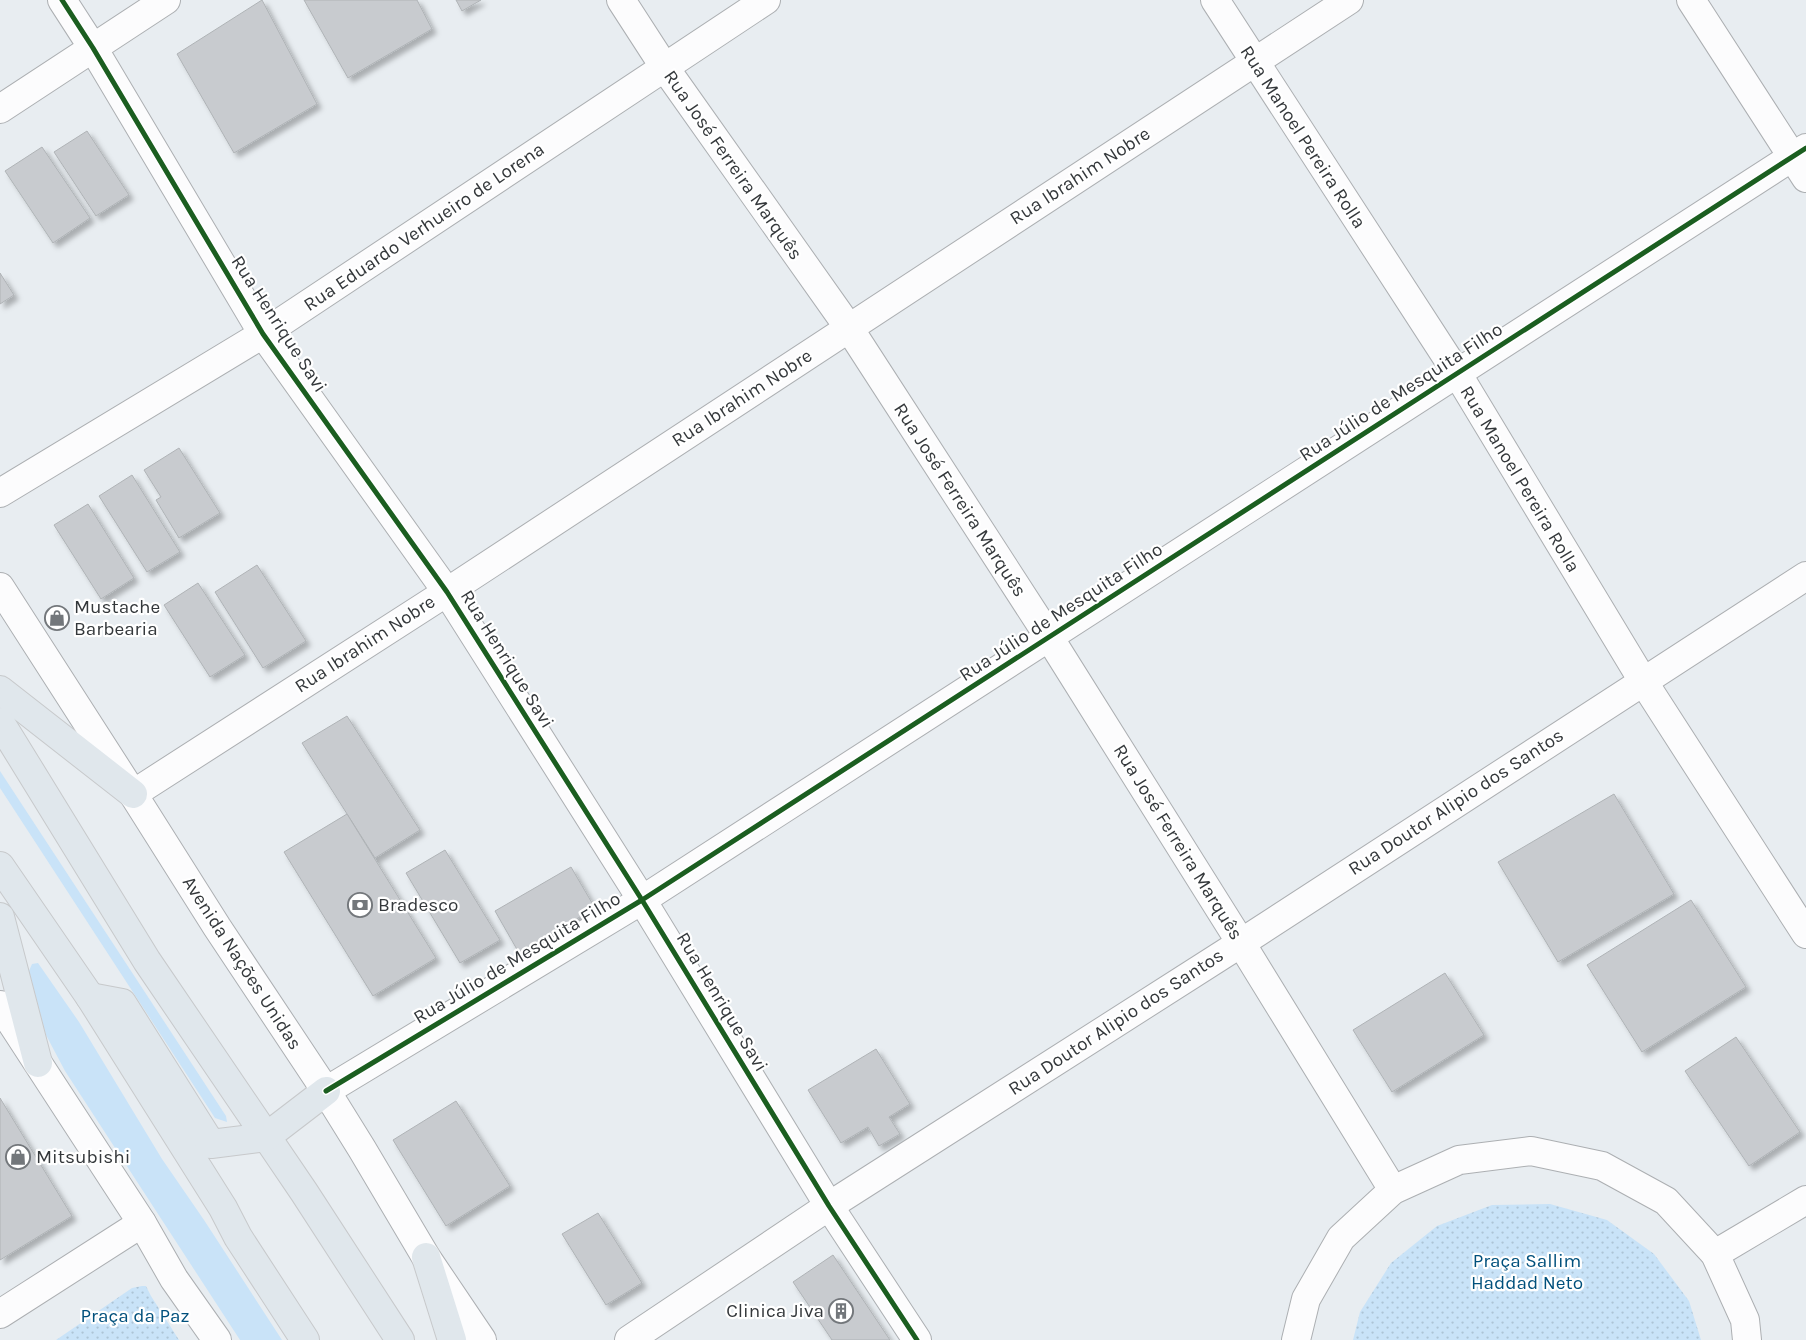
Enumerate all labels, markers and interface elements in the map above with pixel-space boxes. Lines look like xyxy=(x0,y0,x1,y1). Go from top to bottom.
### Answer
street label: Rua Manoel Pereira Rolla xyxy=(1236,41,1370,233)
street label: Rua José Ferreira Marquês xyxy=(659,66,807,264)
street label: Rua Ibrahim Nobre xyxy=(1006,122,1154,230)
street label: Rua Eduardo Verhueiro de Lorena xyxy=(300,138,548,316)
street label: Rua Henrique Savi xyxy=(227,251,331,397)
street label: Rua Júlio de Mesquita Filho xyxy=(1295,318,1507,466)
street label: Rua Ibrahim Nobre xyxy=(668,344,816,452)
street label: Rua Manoel Pereira Rolla xyxy=(1456,382,1584,576)
street label: Rua José Ferreira Marquês xyxy=(889,399,1031,601)
street label: Rua Júlio de Mesquita Filho xyxy=(955,538,1167,686)
street label: Rua Henrique Savi xyxy=(456,586,558,732)
street label: Rua Ibrahim Nobre xyxy=(291,590,439,698)
place label: Mustache Barbearia xyxy=(74,596,160,640)
shop icon: Mustache Barbearia xyxy=(44,605,70,631)
street label: Rua Doutor Alipio dos Santos xyxy=(1344,724,1568,880)
street label: Rua José Ferreira Marquês xyxy=(1109,740,1247,944)
street label: Avenida Nações Unidas xyxy=(178,872,306,1054)
street label: Rua Júlio de Mesquita Filho xyxy=(409,887,625,1029)
bank icon: Bradesco xyxy=(347,892,373,918)
place label: Bradesco xyxy=(378,894,458,916)
street label: Rua Henrique Savi xyxy=(672,928,772,1076)
street label: Rua Doutor Alipio dos Santos xyxy=(1004,944,1228,1100)
shop icon: Mitsubishi xyxy=(5,1144,31,1170)
place label: Mitsubishi xyxy=(36,1146,130,1168)
park label: Praça Sallim Haddad Neto xyxy=(1471,1250,1583,1294)
building icon: Clinica Jiva xyxy=(828,1298,854,1324)
place label: Clinica Jiva xyxy=(726,1300,824,1322)
park label: Praça da Paz xyxy=(81,1305,189,1327)

